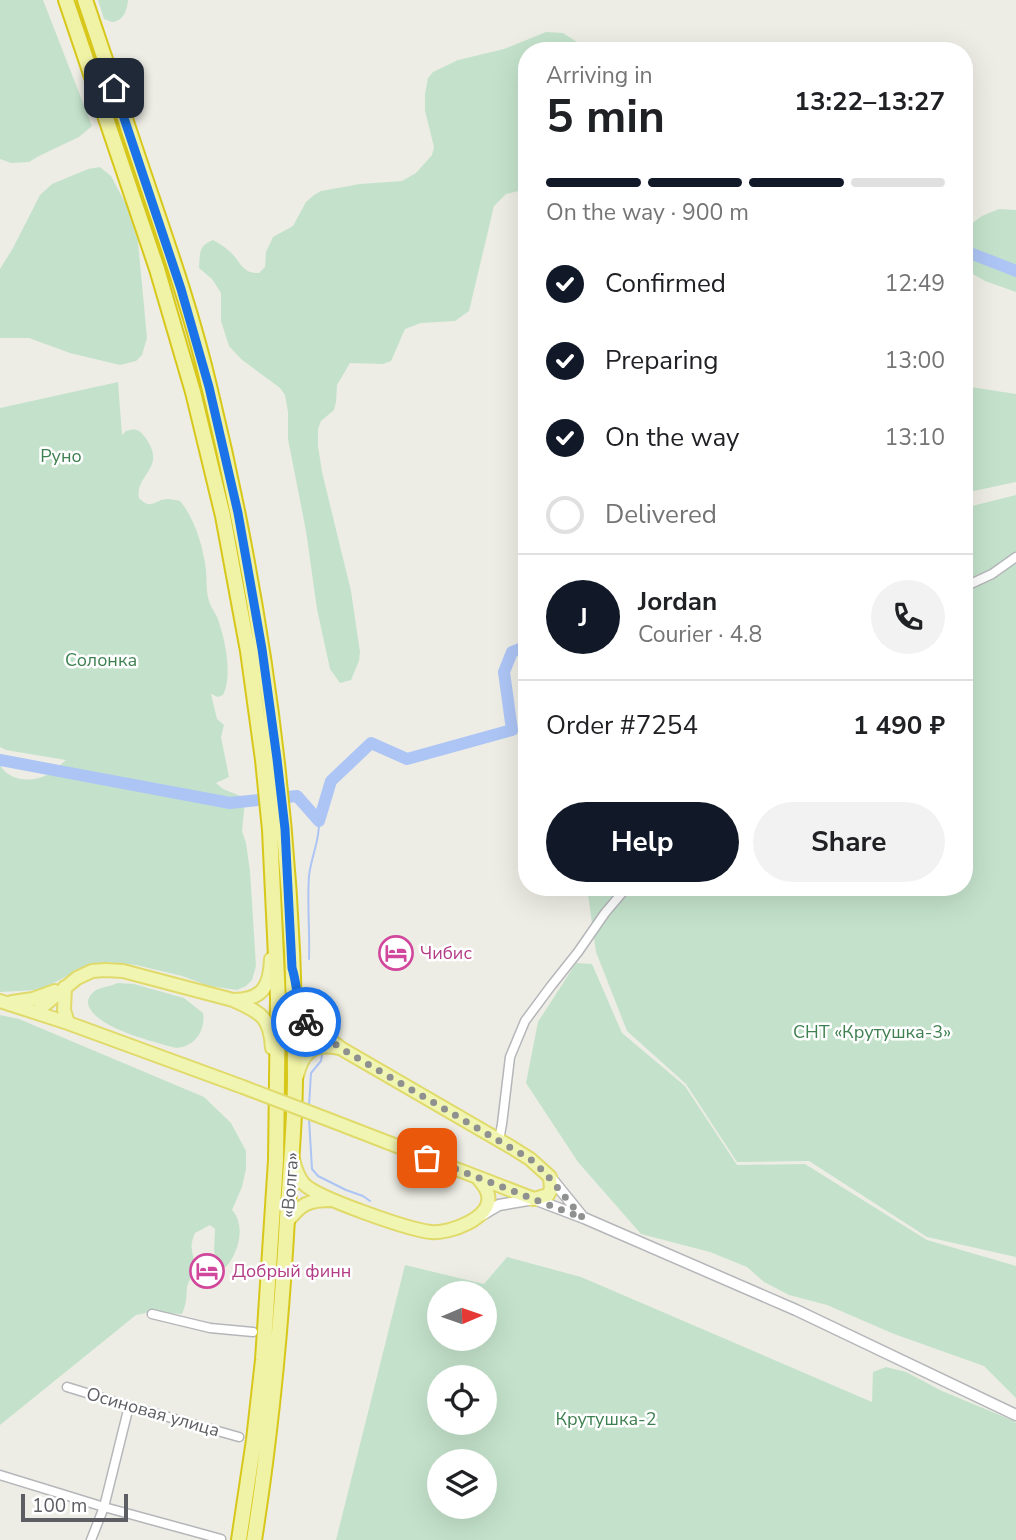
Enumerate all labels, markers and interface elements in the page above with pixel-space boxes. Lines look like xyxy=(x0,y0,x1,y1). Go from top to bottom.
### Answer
pin xyxy=(84,58,144,118)
text: Arriving in xyxy=(546,60,653,91)
icon: home xyxy=(95,69,133,107)
text: 13:22–13:27 xyxy=(794,84,945,119)
text: 5 min xyxy=(546,85,665,148)
text: On the way · 900 m xyxy=(546,197,749,228)
icon: check xyxy=(546,265,584,303)
text: Confirmed xyxy=(605,266,726,301)
text: 12:49 xyxy=(885,268,945,299)
icon: check xyxy=(546,342,584,380)
text: Preparing xyxy=(605,343,718,378)
text: 13:00 xyxy=(885,345,945,376)
icon: check xyxy=(546,419,584,457)
text: On the way xyxy=(605,420,739,455)
text: 13:10 xyxy=(885,422,945,453)
park label: Руно xyxy=(40,444,82,468)
text: Delivered xyxy=(605,497,717,532)
button: phone xyxy=(871,580,945,654)
text: Jordan xyxy=(638,584,717,619)
text: J xyxy=(578,600,588,635)
text: Courier · 4.8 xyxy=(638,619,762,650)
park label: Солонка xyxy=(65,648,137,672)
text: Order #7254 xyxy=(546,708,698,743)
text: 1 490 ₽ xyxy=(853,708,945,743)
button: Help xyxy=(546,802,739,882)
button: Share xyxy=(753,802,945,882)
hotel icon: Чибис xyxy=(377,934,415,972)
place label: Чибис xyxy=(420,941,472,965)
courier xyxy=(271,987,341,1057)
icon: bike xyxy=(287,1003,325,1041)
park label: СНТ «Крутушка-3» xyxy=(793,1020,951,1044)
pin xyxy=(397,1128,457,1188)
icon: bag xyxy=(408,1139,446,1177)
street label: «Волга» xyxy=(276,1151,304,1219)
hotel icon: Добрый финн xyxy=(188,1252,226,1290)
place label: Добрый финн xyxy=(232,1259,351,1283)
north arrow xyxy=(427,1281,497,1351)
map controls xyxy=(427,1281,497,1519)
button: locate xyxy=(427,1365,497,1435)
street label: Осиновая улица xyxy=(84,1381,222,1443)
park label: Крутушка-2 xyxy=(555,1407,657,1431)
button: layers xyxy=(427,1449,497,1519)
scale bar xyxy=(21,1491,128,1523)
text: 100 m xyxy=(32,1493,87,1519)

